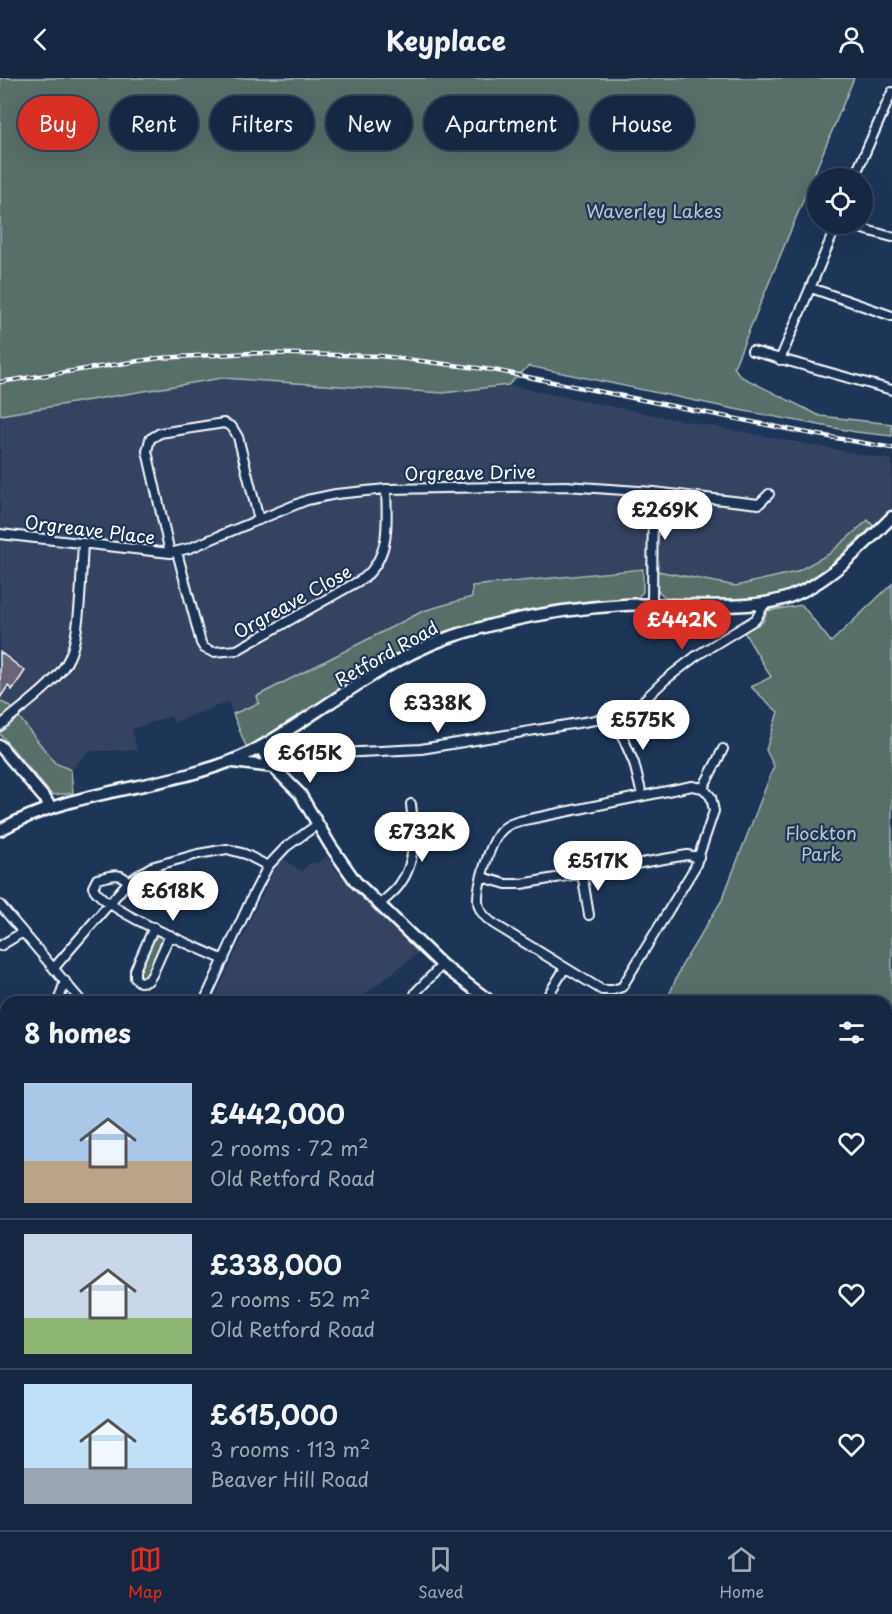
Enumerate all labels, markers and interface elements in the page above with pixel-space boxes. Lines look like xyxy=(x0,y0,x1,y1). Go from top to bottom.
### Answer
text: Keyplace xyxy=(386,19,506,60)
icon: back xyxy=(24,23,57,56)
icon: person xyxy=(835,23,868,56)
chip: Buy xyxy=(18,96,98,150)
chip: Rent xyxy=(110,96,198,150)
chip: Filters xyxy=(210,96,314,150)
chip: New xyxy=(326,96,412,150)
chip: Apartment xyxy=(424,96,578,150)
chip: House xyxy=(590,96,694,150)
map controls xyxy=(807,168,873,234)
button: locate xyxy=(807,168,873,234)
park label: Waverley Lakes xyxy=(586,197,722,224)
street label: Orgreave Drive xyxy=(404,457,536,487)
pin: £269K xyxy=(623,490,707,541)
text: £269K xyxy=(631,494,699,524)
street label: Orgreave Place xyxy=(23,508,157,550)
street label: Orgreave Close xyxy=(228,557,356,645)
pin: £442K xyxy=(640,600,724,651)
text: £442K xyxy=(647,604,717,634)
street label: Retford Road xyxy=(330,614,442,692)
pin: £338K xyxy=(396,683,480,734)
text: £338K xyxy=(404,687,472,717)
pin: £575K xyxy=(601,700,685,751)
text: £575K xyxy=(611,704,676,734)
pin: £615K xyxy=(268,733,352,784)
text: £615K xyxy=(278,737,342,767)
pin: £732K xyxy=(380,812,464,863)
text: £732K xyxy=(388,816,456,846)
park label: Flockton Park xyxy=(785,819,857,867)
pin: £517K xyxy=(556,841,640,892)
text: £517K xyxy=(567,845,629,875)
pin: £618K xyxy=(131,871,215,922)
text: £618K xyxy=(141,875,205,905)
text: 8 homes xyxy=(24,1013,131,1052)
icon: filters xyxy=(835,1016,868,1049)
text: £442,000 xyxy=(210,1094,345,1133)
icon: home xyxy=(72,1107,144,1179)
icon: heart xyxy=(835,1127,868,1160)
text: 2 rooms · 72 m² xyxy=(210,1133,369,1163)
text: Old Retford Road xyxy=(210,1163,375,1193)
text: £338,000 xyxy=(210,1245,342,1284)
icon: home xyxy=(72,1258,144,1330)
icon: heart xyxy=(835,1278,868,1311)
text: 2 rooms · 52 m² xyxy=(210,1284,370,1314)
text: Old Retford Road xyxy=(210,1314,375,1344)
text: £615,000 xyxy=(210,1395,338,1434)
icon: home xyxy=(72,1408,144,1480)
icon: heart xyxy=(835,1428,868,1461)
text: 3 rooms · 113 m² xyxy=(210,1434,370,1464)
text: Beaver Hill Road xyxy=(210,1464,369,1494)
tab: Map xyxy=(128,1543,162,1603)
tab: Saved xyxy=(418,1543,464,1603)
tab: Home xyxy=(720,1543,764,1603)

